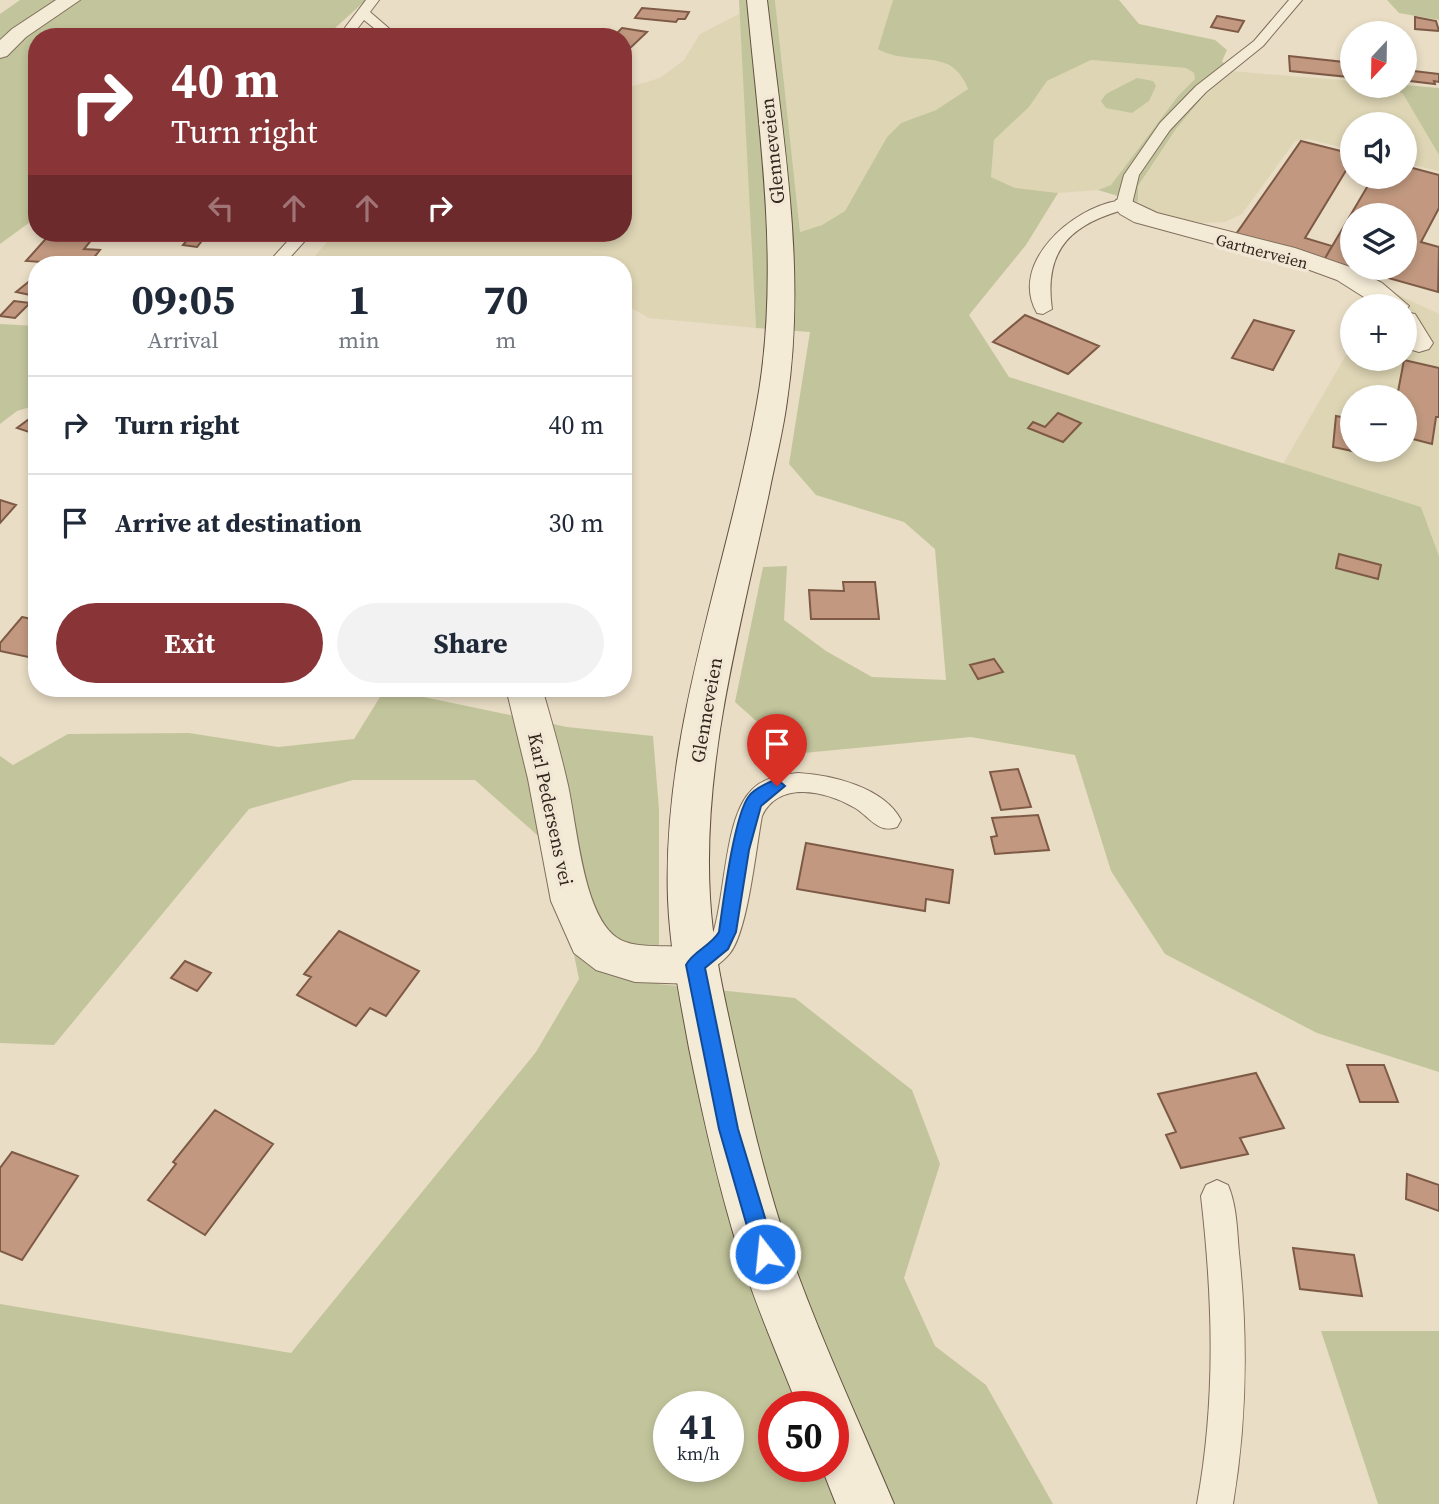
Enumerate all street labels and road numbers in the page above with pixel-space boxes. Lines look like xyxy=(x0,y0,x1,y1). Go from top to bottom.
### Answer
street label: Glenneveien xyxy=(753,97,791,205)
street label: Gartnerveien xyxy=(1213,228,1311,274)
street label: Glenneveien xyxy=(684,655,728,765)
street label: Karl Pedersens vei xyxy=(522,730,580,888)

